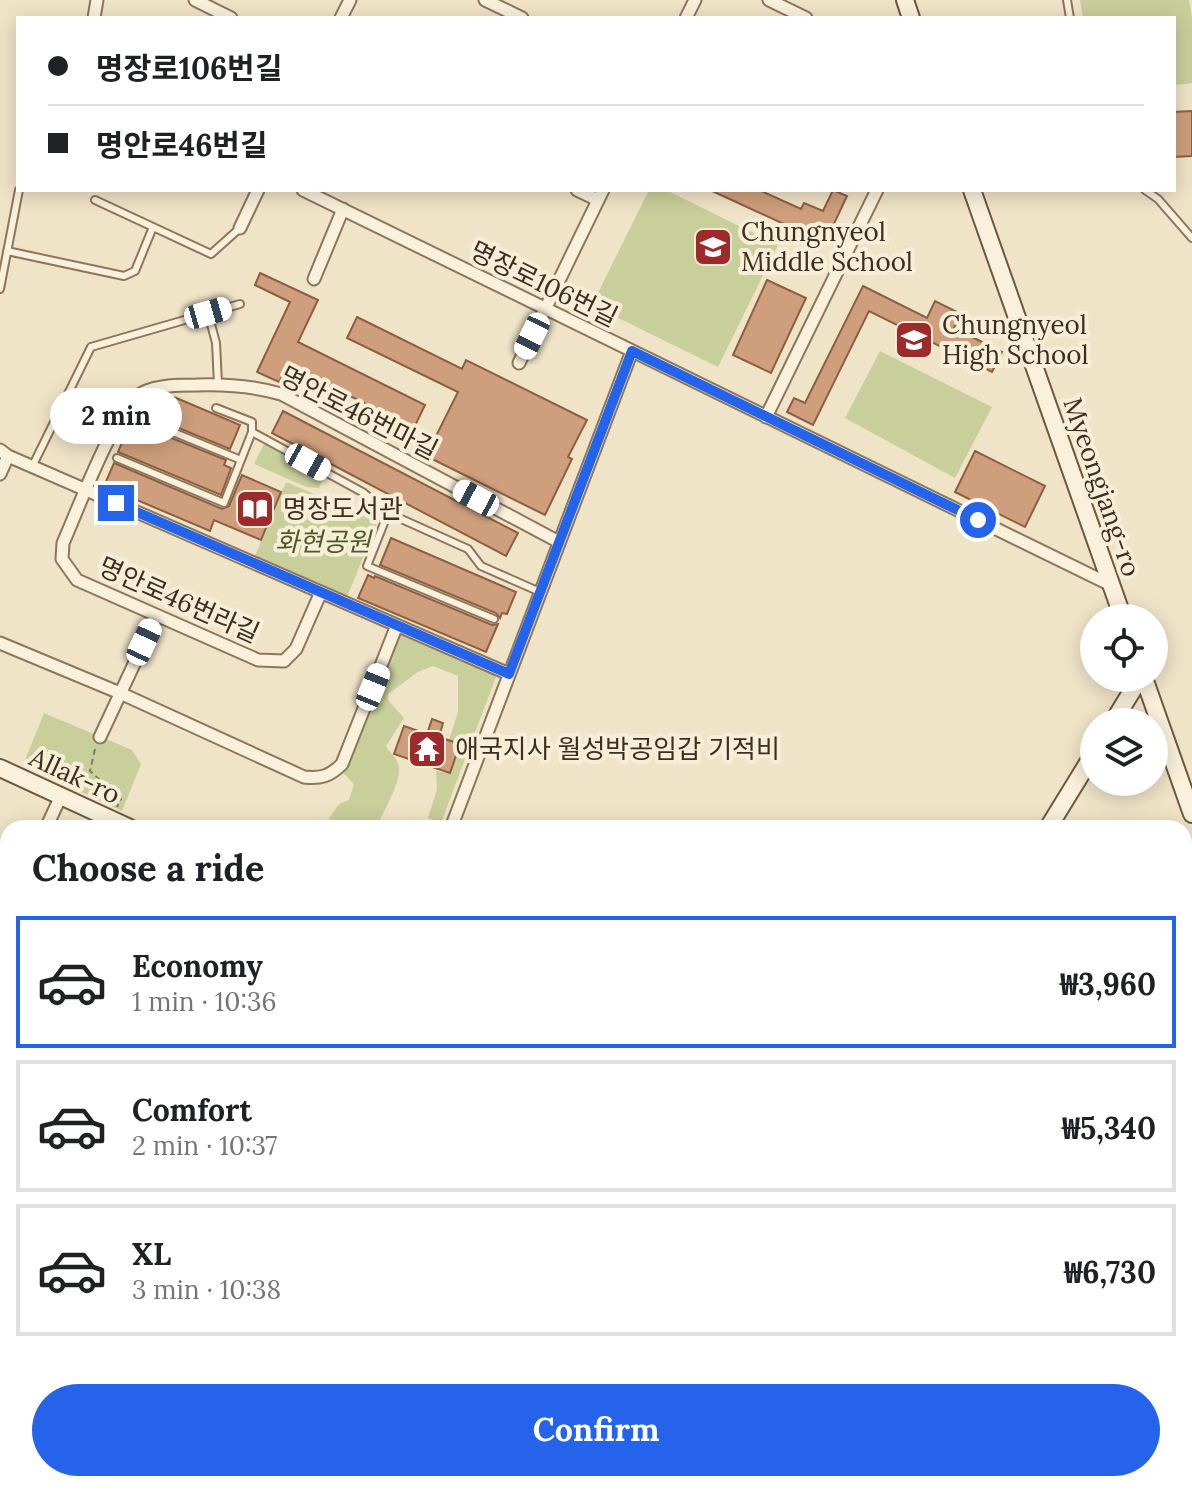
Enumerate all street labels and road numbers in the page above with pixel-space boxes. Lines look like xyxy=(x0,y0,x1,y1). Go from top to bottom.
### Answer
street label: 명장로106번길 xyxy=(465,234,623,334)
street label: 명안로46번마길 xyxy=(275,359,444,466)
street label: Myeongjang-ro xyxy=(1056,393,1149,581)
street label: 명안로46번라길 xyxy=(94,549,265,650)
street label: Allak-ro xyxy=(24,740,126,811)

